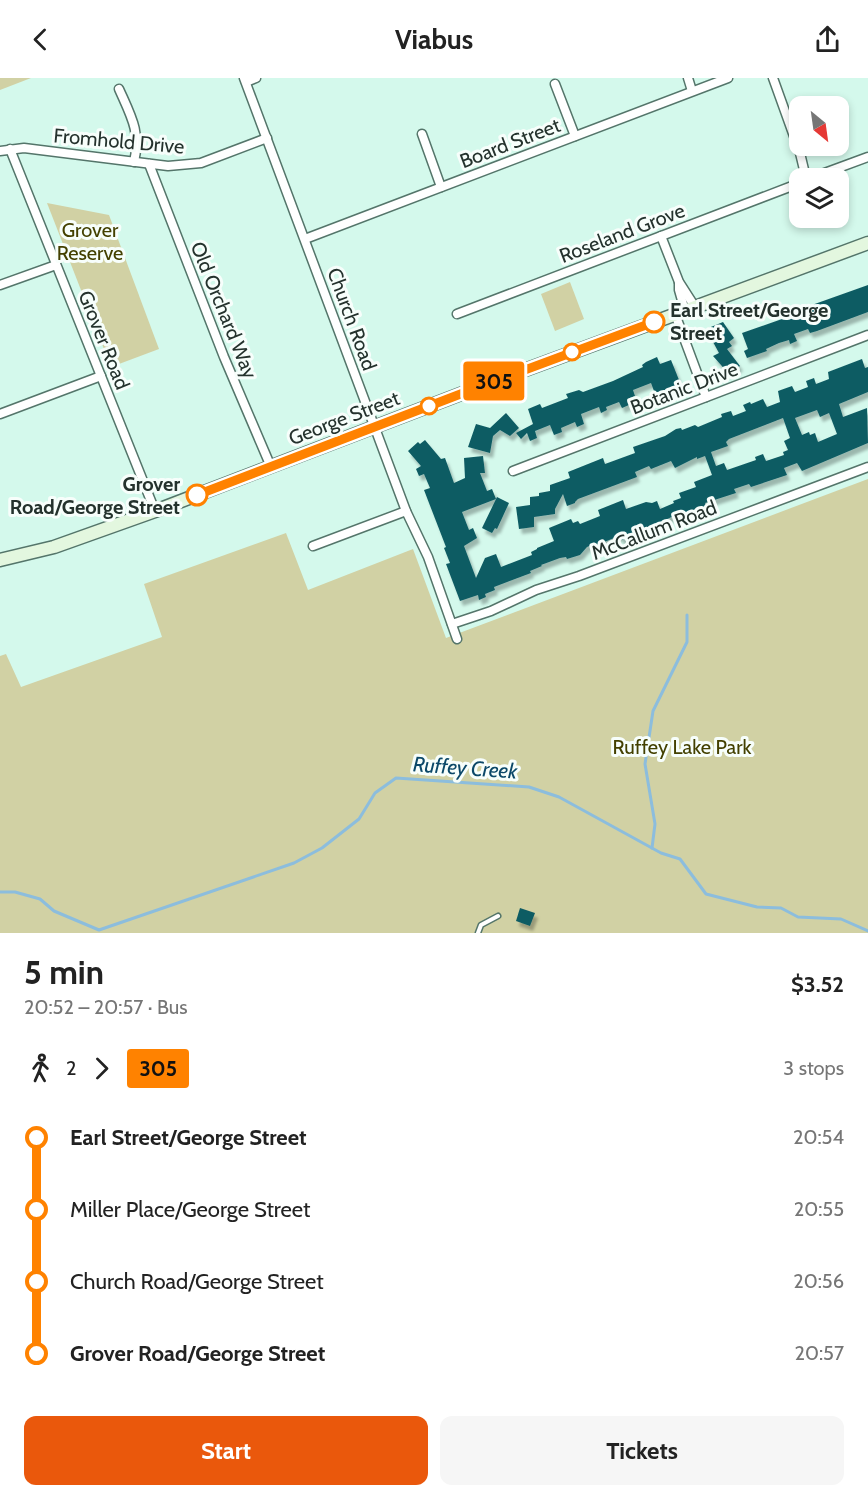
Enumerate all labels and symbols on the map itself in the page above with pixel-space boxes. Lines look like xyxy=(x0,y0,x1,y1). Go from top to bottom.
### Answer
north arrow xyxy=(789,96,849,156)
street label: Board Street xyxy=(456,113,564,173)
street label: Fromhold Drive xyxy=(53,123,185,159)
street label: Roseland Grove xyxy=(556,198,688,268)
park label: Grover Reserve xyxy=(57,218,123,265)
street label: Old Orchard Way xyxy=(186,238,262,382)
street label: Church Road xyxy=(322,264,382,374)
street label: Grover Road xyxy=(73,287,135,393)
place label: Earl Street/George Street xyxy=(670,298,828,345)
marker: Earl Street/George Street xyxy=(643,311,665,333)
unlabelled marker xyxy=(563,343,581,361)
street label: Botanic Drive xyxy=(627,357,741,419)
line badge: 305 xyxy=(460,362,528,400)
street label: George Street xyxy=(285,386,403,450)
unlabelled marker xyxy=(420,397,438,415)
place label: Grover Road/George Street xyxy=(10,472,180,519)
marker: Grover Road/George Street xyxy=(186,484,208,506)
street label: McCallum Road xyxy=(588,495,720,565)
park label: Ruffey Lake Park xyxy=(613,735,752,759)
water label: Ruffey Creek xyxy=(412,751,519,784)

